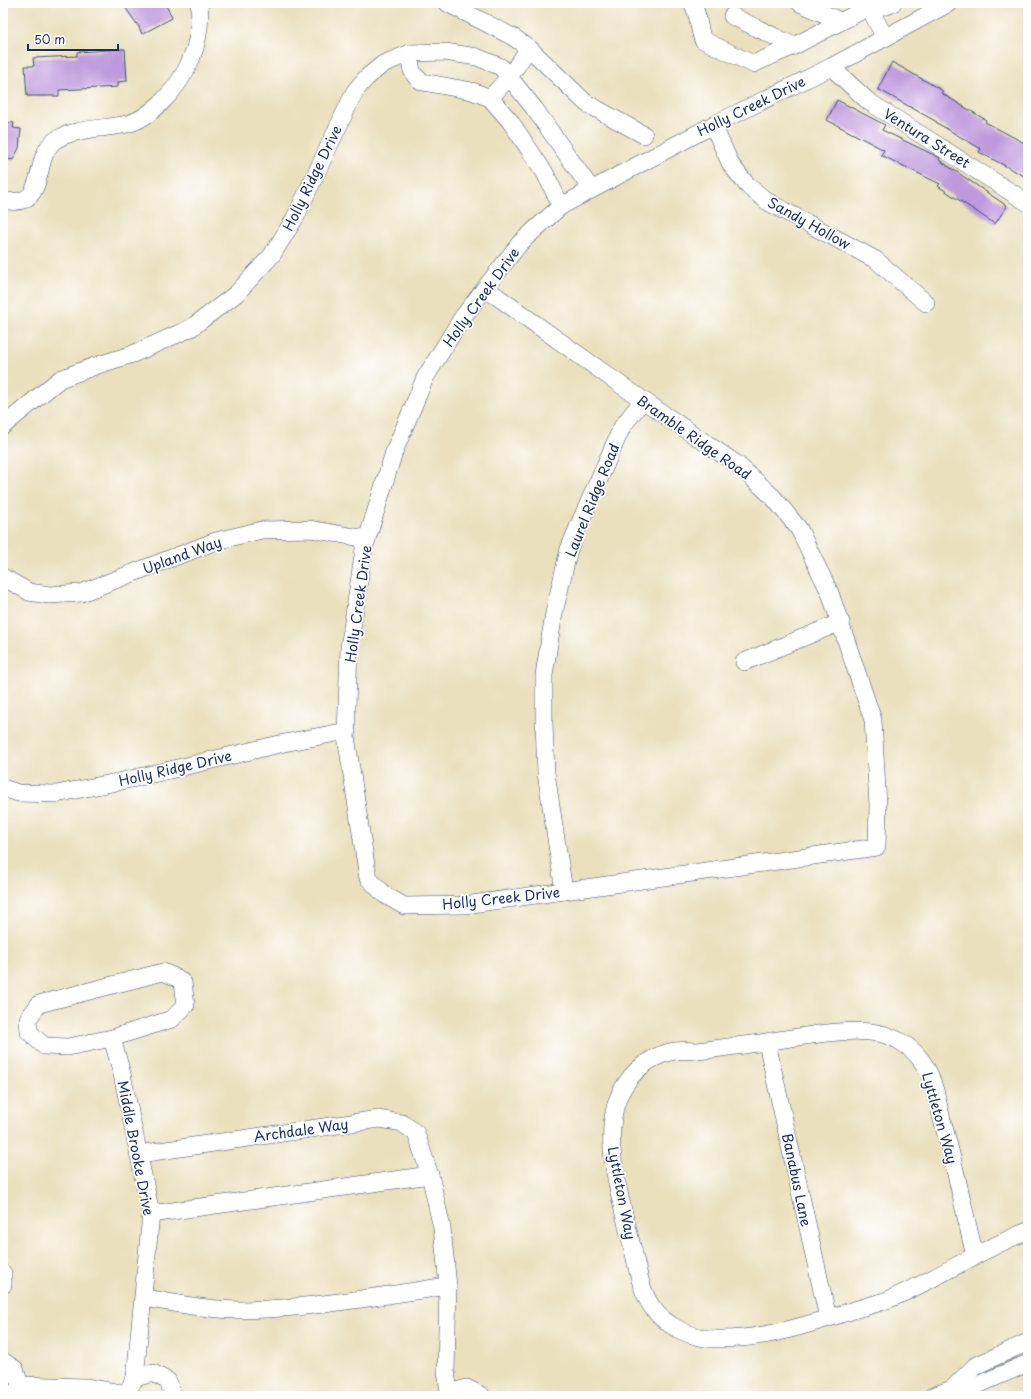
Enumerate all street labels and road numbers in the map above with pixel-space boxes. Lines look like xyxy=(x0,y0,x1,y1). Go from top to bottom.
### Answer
street label: Holly Creek Drive xyxy=(693,71,809,141)
street label: Ventura Street xyxy=(880,103,975,173)
street label: Holly Ridge Drive xyxy=(277,121,347,235)
street label: Sandy Hollow xyxy=(764,192,854,255)
street label: Holly Creek Drive xyxy=(438,243,524,351)
street label: Bramble Ridge Road xyxy=(632,389,756,485)
street label: Laurel Ridge Road xyxy=(560,440,624,560)
street label: Upland Way xyxy=(139,531,225,579)
street label: Holly Creek Drive xyxy=(339,544,377,664)
street label: Holly Ridge Drive xyxy=(116,745,234,791)
street label: Holly Creek Drive xyxy=(441,881,561,915)
street label: Lyttleton Way xyxy=(917,1070,963,1166)
street label: Middle Brooke Drive xyxy=(113,1079,159,1217)
street label: Archdale Way xyxy=(252,1113,350,1147)
street label: Banabus Lane xyxy=(777,1131,817,1229)
street label: Lyttleton Way xyxy=(603,1145,641,1241)

